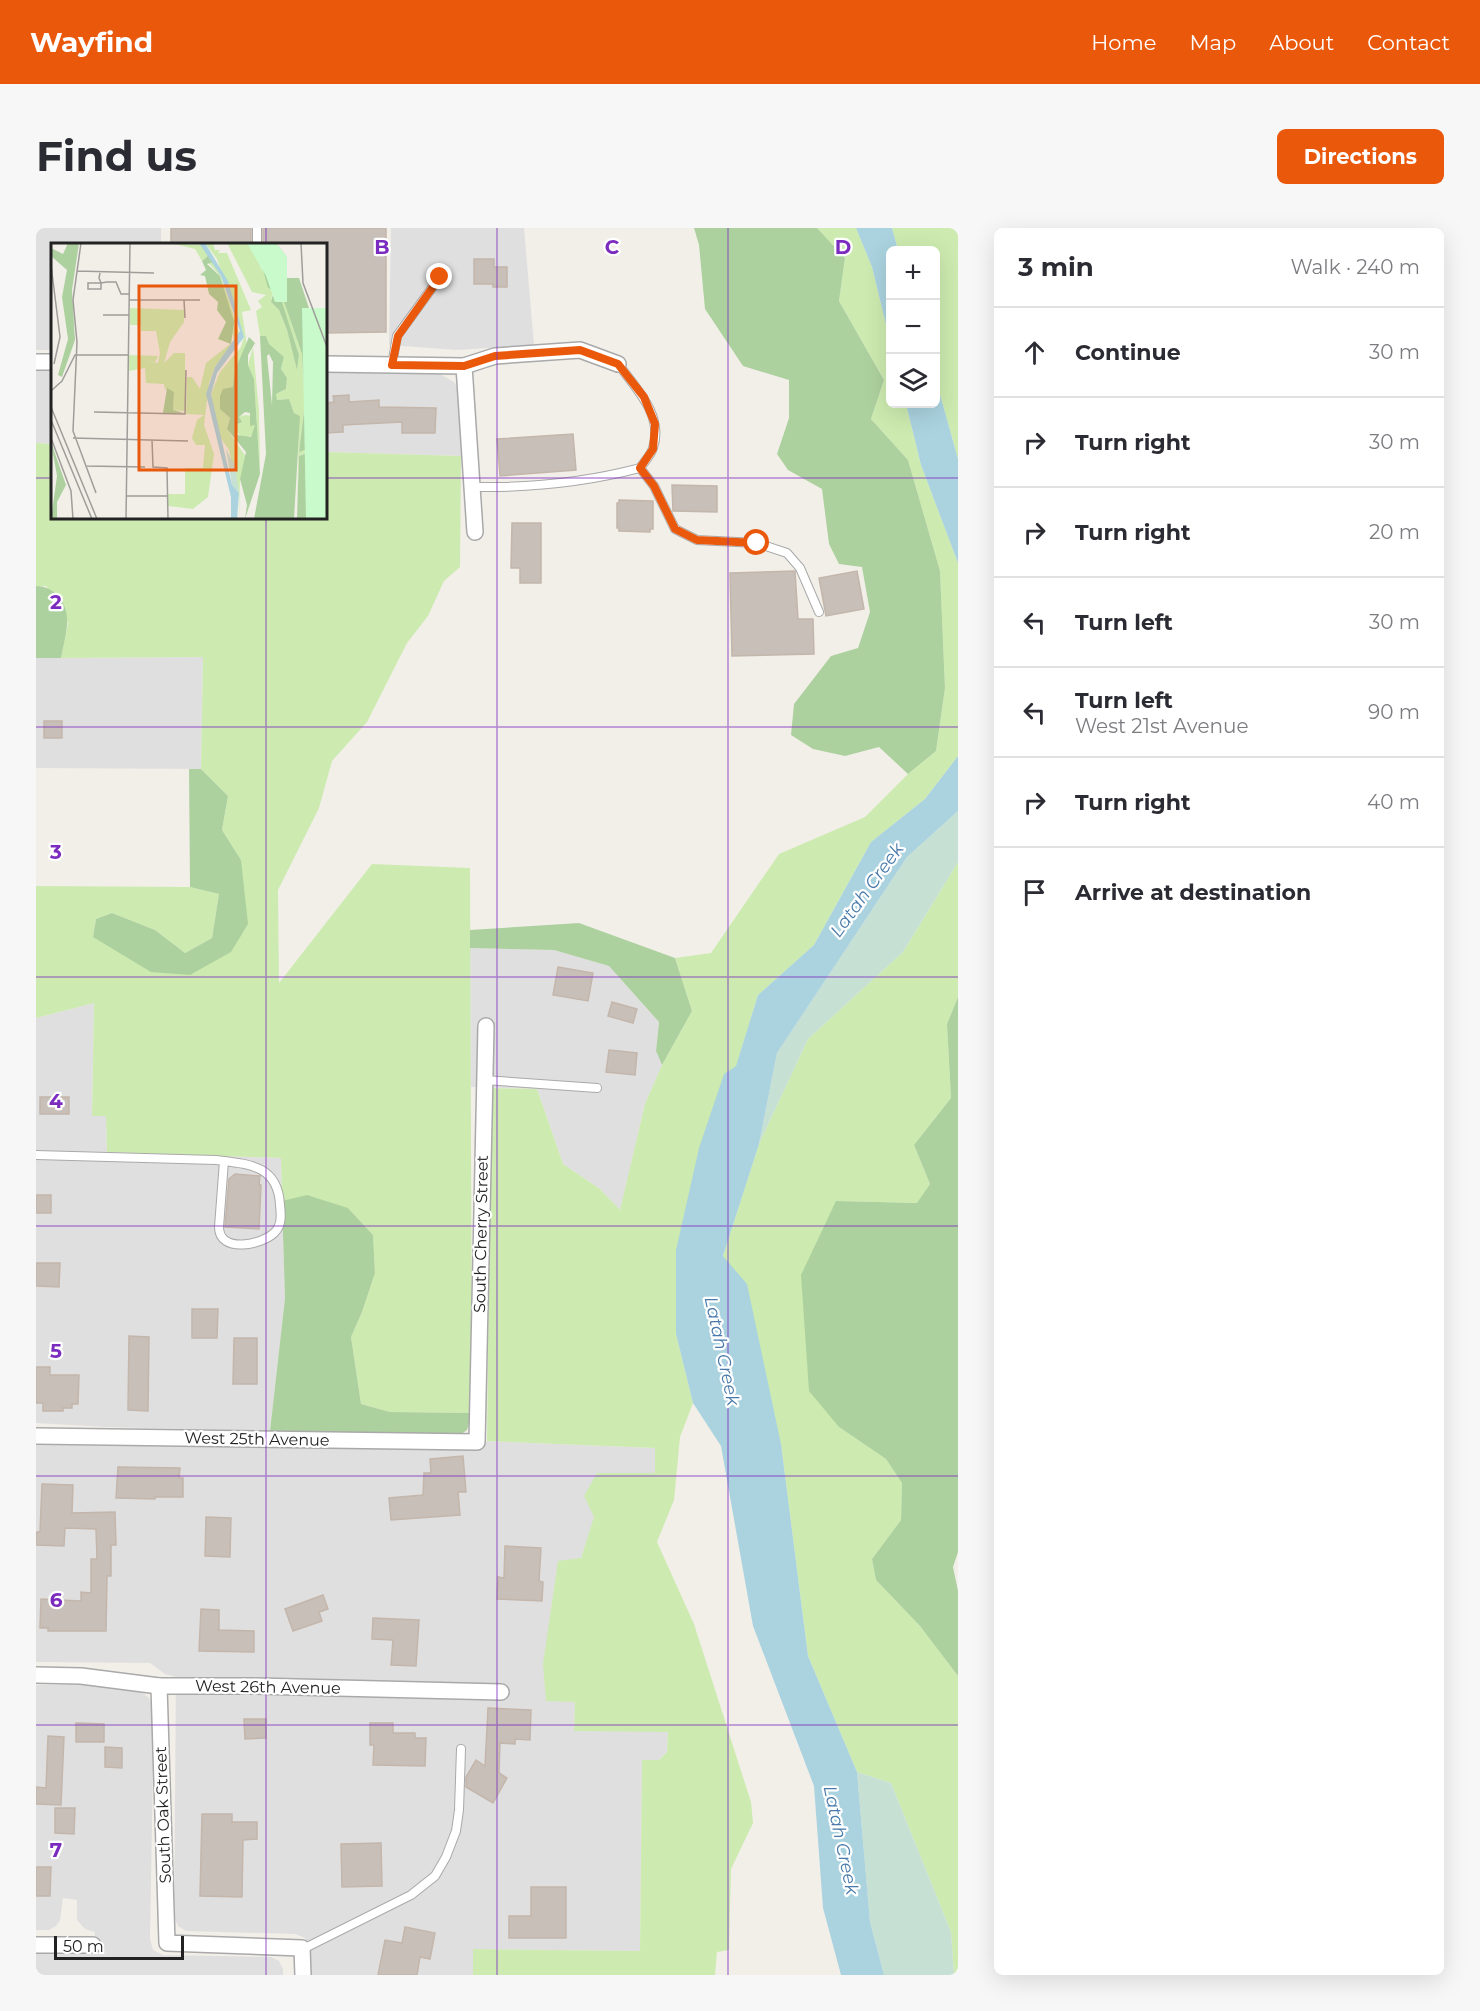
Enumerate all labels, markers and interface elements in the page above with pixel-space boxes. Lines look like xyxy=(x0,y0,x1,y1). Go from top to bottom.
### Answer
text: Wayfind xyxy=(30,25,153,59)
text: Home xyxy=(1091,30,1156,55)
text: Map xyxy=(1189,30,1236,55)
text: About xyxy=(1269,30,1334,55)
text: Contact xyxy=(1367,30,1450,55)
button: Directions xyxy=(1277,129,1444,184)
text: Find us xyxy=(36,130,197,182)
text: B xyxy=(374,235,390,259)
text: C xyxy=(605,235,620,259)
text: D xyxy=(835,235,851,259)
inset map xyxy=(51,243,327,519)
map controls xyxy=(886,246,940,408)
button: + xyxy=(886,246,940,300)
text: 3 min xyxy=(1018,251,1094,283)
text: Walk · 240 m xyxy=(1290,255,1420,279)
route end xyxy=(426,263,452,289)
button: − xyxy=(886,300,940,354)
icon: ahead xyxy=(1018,336,1051,369)
text: Continue xyxy=(1075,339,1181,366)
text: 30 m xyxy=(1369,340,1420,364)
button: layers xyxy=(886,354,940,408)
icon: right xyxy=(1018,426,1051,459)
text: Turn right xyxy=(1075,429,1190,456)
text: 30 m xyxy=(1369,430,1420,454)
icon: right xyxy=(1018,516,1051,549)
text: Turn right xyxy=(1075,519,1190,546)
text: 20 m xyxy=(1369,520,1420,544)
route start xyxy=(743,529,769,555)
text: 2 xyxy=(50,590,62,614)
icon: left xyxy=(1018,606,1051,639)
text: Turn left xyxy=(1075,609,1173,636)
text: 30 m xyxy=(1369,610,1420,634)
text: Turn left xyxy=(1075,687,1173,714)
icon: left xyxy=(1018,696,1051,729)
text: 90 m xyxy=(1368,700,1420,724)
text: West 21st Avenue xyxy=(1075,714,1249,738)
icon: right xyxy=(1018,786,1051,819)
text: Turn right xyxy=(1075,789,1190,816)
text: 40 m xyxy=(1367,790,1420,814)
water label: Latah Creek xyxy=(825,838,909,941)
text: 3 xyxy=(49,840,62,864)
icon: arrive xyxy=(1018,876,1051,909)
text: Arrive at destination xyxy=(1075,879,1311,906)
text: 4 xyxy=(49,1089,63,1113)
street label: South Cherry Street xyxy=(470,1154,492,1313)
water label: Latah Creek xyxy=(700,1294,745,1409)
text: 5 xyxy=(50,1339,62,1363)
street label: West 25th Avenue xyxy=(184,1428,330,1450)
text: 6 xyxy=(50,1588,63,1612)
street label: West 26th Avenue xyxy=(195,1676,341,1698)
street label: South Oak Street xyxy=(151,1746,175,1884)
water label: Latah Creek xyxy=(819,1783,864,1898)
text: 7 xyxy=(50,1838,62,1862)
scale bar xyxy=(54,1933,184,1960)
text: 50 m xyxy=(63,1937,104,1956)

